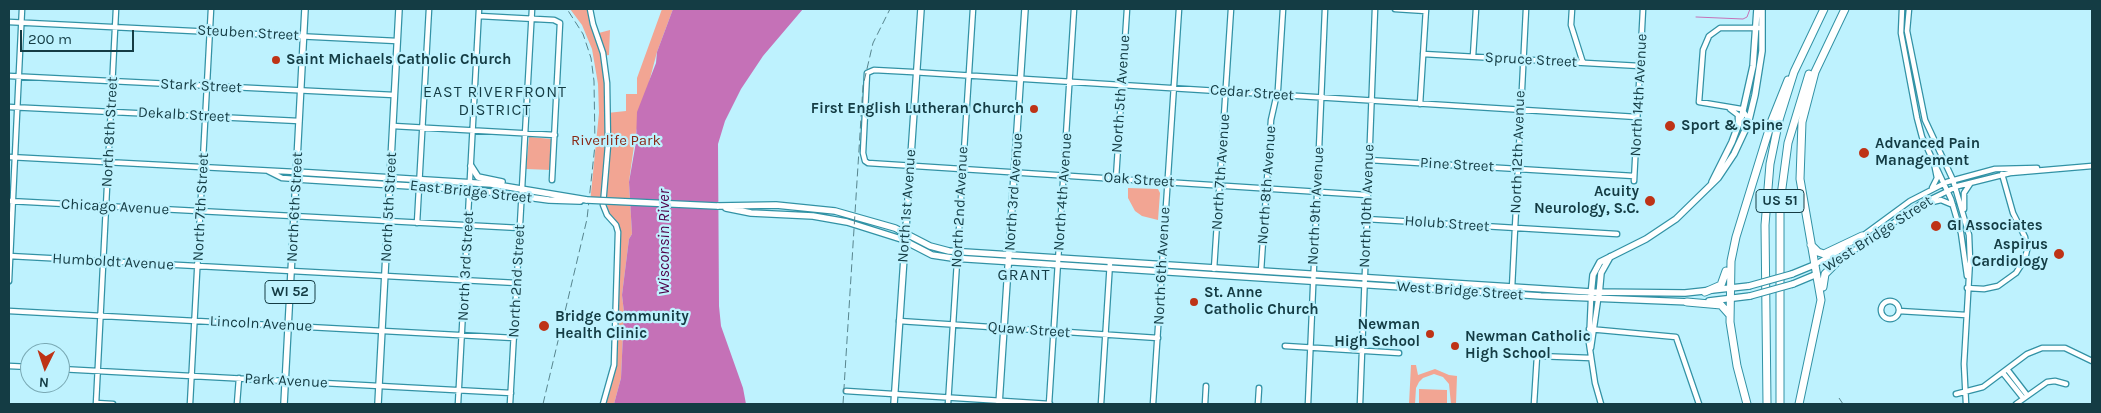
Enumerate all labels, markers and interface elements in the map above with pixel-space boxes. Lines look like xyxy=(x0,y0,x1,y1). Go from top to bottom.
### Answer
scale bar xyxy=(22,20,136,52)
street label: Steuben Street xyxy=(197,21,299,45)
text: 200 m xyxy=(28,30,72,48)
street label: North 14th Avenue xyxy=(1627,33,1651,157)
street label: North 5th Avenue xyxy=(1108,34,1134,154)
street label: Spruce Street xyxy=(1484,49,1578,71)
place label: Saint Michaels Catholic Church xyxy=(286,51,511,69)
marker: Saint Michaels Catholic Church xyxy=(270,54,282,66)
street label: Stark Street xyxy=(160,75,242,97)
street label: North 8th Street xyxy=(98,76,122,188)
street label: Cedar Street xyxy=(1209,81,1295,105)
district label: EAST RIVERFRONT DISTRICT xyxy=(421,82,569,120)
street label: North 12th Avenue xyxy=(1507,90,1529,214)
place label: First English Lutheran Church xyxy=(811,100,1024,118)
marker: First English Lutheran Church xyxy=(1028,103,1040,115)
street label: Dekalb Street xyxy=(138,104,230,126)
street label: North 7th Avenue xyxy=(1208,113,1234,231)
place label: Sport & Spine xyxy=(1681,117,1783,135)
marker: Sport & Spine xyxy=(1663,119,1677,133)
street label: North 8th Avenue xyxy=(1254,125,1280,245)
park label: Riverlife Park xyxy=(571,132,661,150)
street label: North 3rd Avenue xyxy=(1001,132,1027,252)
street label: North 4th Avenue xyxy=(1050,132,1076,252)
place label: Advanced Pain Management xyxy=(1875,135,1980,170)
street label: North 10th Avenue xyxy=(1356,144,1378,268)
street label: North 2nd Avenue xyxy=(948,146,972,268)
street label: North 9th Avenue xyxy=(1304,146,1328,266)
marker: Advanced Pain Management xyxy=(1857,146,1871,160)
street label: North 1st Avenue xyxy=(894,149,920,263)
street label: North 7th Street xyxy=(189,152,213,262)
street label: North 6th Street xyxy=(283,152,307,262)
street label: North 5th Street xyxy=(377,152,401,262)
street label: Pine Street xyxy=(1419,154,1495,176)
street label: Oak Street xyxy=(1103,169,1175,191)
street label: East Bridge Street xyxy=(409,177,533,207)
place label: Acuity Neurology, S.C. xyxy=(1534,183,1639,218)
water label: Wisconsin River xyxy=(654,189,674,295)
road number: US 51 xyxy=(1756,190,1804,212)
street label: West Bridge Street xyxy=(1820,192,1936,276)
marker: Acuity Neurology, S.C. xyxy=(1643,194,1657,208)
street label: Chicago Avenue xyxy=(60,195,170,219)
street label: North 6th Avenue xyxy=(1150,206,1174,326)
street label: North 3rd Street xyxy=(454,211,478,321)
street label: Holub Street xyxy=(1404,212,1490,236)
place label: GI Associates xyxy=(1947,217,2043,235)
marker: GI Associates xyxy=(1929,219,1943,233)
street label: North 2nd Street xyxy=(505,224,529,338)
place label: Aspirus Cardiology xyxy=(1972,236,2048,271)
marker: Aspirus Cardiology xyxy=(2052,247,2066,261)
street label: Humboldt Avenue xyxy=(52,250,174,274)
district label: GRANT xyxy=(997,265,1051,285)
street label: West Bridge Street xyxy=(1396,278,1524,304)
road number: WI 52 xyxy=(265,280,315,304)
place label: St. Anne Catholic Church xyxy=(1204,284,1319,319)
marker: St. Anne Catholic Church xyxy=(1188,296,1200,308)
place label: Bridge Community Health Clinic xyxy=(555,308,689,343)
street label: Lincoln Avenue xyxy=(209,312,313,336)
place label: Newman High School xyxy=(1334,316,1420,351)
street label: Quaw Street xyxy=(987,318,1071,342)
marker: Bridge Community Health Clinic xyxy=(537,319,551,333)
marker: Newman High School xyxy=(1424,328,1436,340)
place label: Newman Catholic High School xyxy=(1465,328,1591,363)
marker: Newman Catholic High School xyxy=(1449,340,1461,352)
north arrow xyxy=(20,343,70,393)
street label: Park Avenue xyxy=(244,370,328,392)
text: N xyxy=(38,374,50,391)

